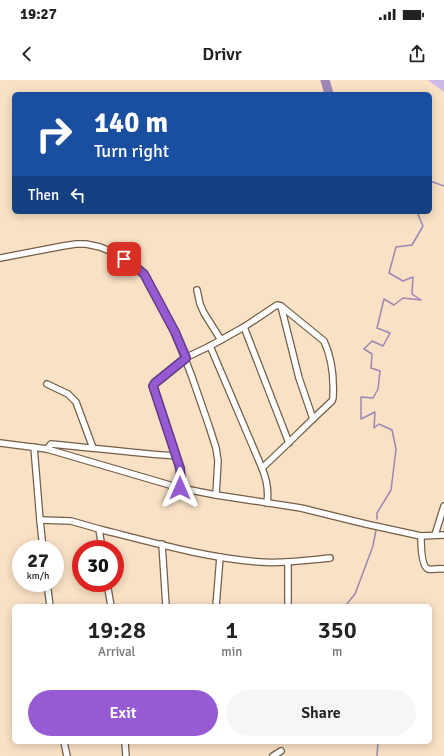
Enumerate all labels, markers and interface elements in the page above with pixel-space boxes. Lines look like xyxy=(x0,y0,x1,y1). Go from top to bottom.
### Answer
text: 19:27 xyxy=(20,5,57,23)
icon: back xyxy=(16,43,38,65)
text: Drivr xyxy=(202,43,242,65)
icon: share xyxy=(406,43,428,65)
text: 140 m xyxy=(94,106,168,140)
icon: right xyxy=(28,108,80,160)
text: Turn right xyxy=(94,140,169,162)
icon: left xyxy=(67,184,89,206)
text: Then xyxy=(28,186,59,204)
pin xyxy=(107,242,141,276)
icon: arrive xyxy=(113,248,135,270)
position arrow xyxy=(159,467,201,509)
speed limit sign: 30 xyxy=(72,540,124,592)
text: 27 xyxy=(27,548,49,573)
text: km/h xyxy=(27,570,49,582)
text: 19:28 xyxy=(87,615,146,645)
text: 1 xyxy=(225,615,238,645)
text: 350 xyxy=(318,615,357,645)
text: Arrival xyxy=(98,644,135,660)
text: min xyxy=(221,644,242,660)
text: m xyxy=(332,644,342,660)
button: Exit xyxy=(28,690,218,736)
button: Share xyxy=(226,690,416,736)

